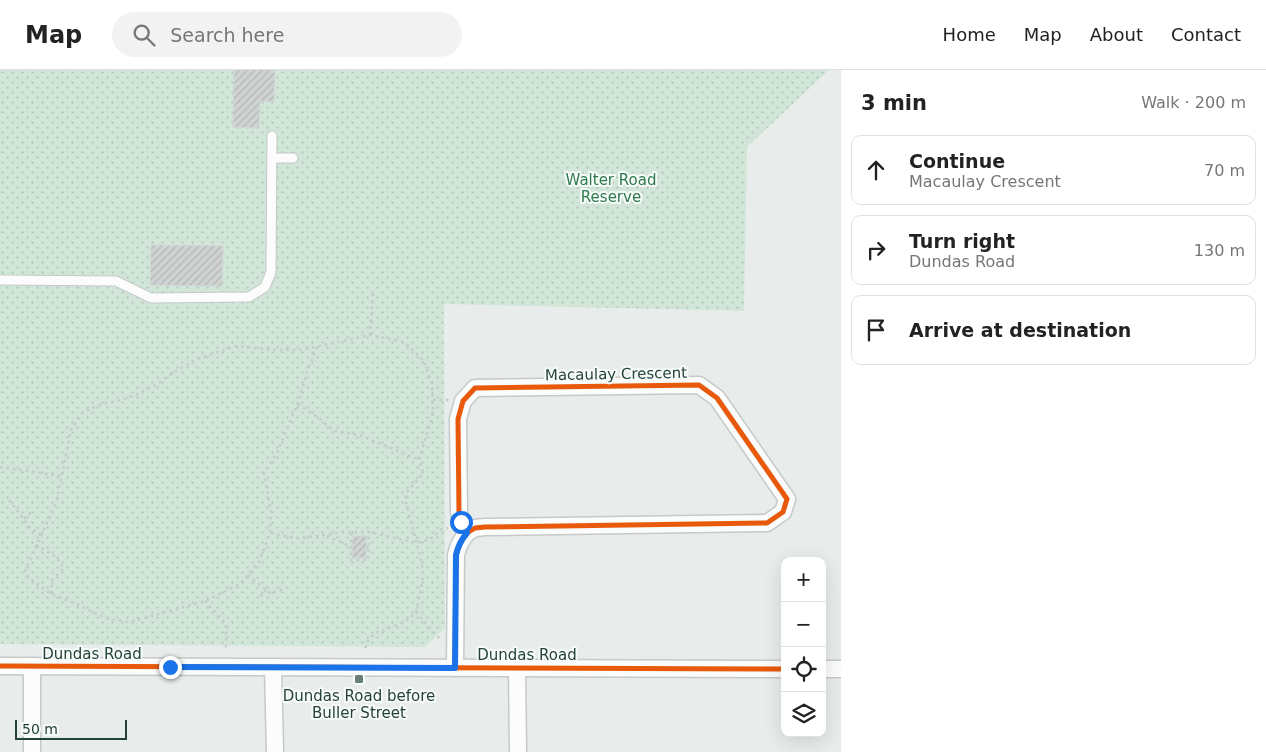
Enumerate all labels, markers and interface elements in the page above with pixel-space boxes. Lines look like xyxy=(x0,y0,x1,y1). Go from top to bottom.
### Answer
search box xyxy=(112,12,462,57)
text: Map xyxy=(25,21,82,49)
icon: search xyxy=(130,21,158,49)
text: Search here xyxy=(170,24,284,46)
text: Home xyxy=(943,24,996,45)
text: Map xyxy=(1024,24,1062,45)
text: About xyxy=(1090,24,1143,45)
text: Contact xyxy=(1171,24,1241,45)
text: 3 min xyxy=(861,91,927,115)
text: Walk · 200 m xyxy=(1141,93,1246,112)
text: Continue xyxy=(909,150,1005,172)
icon: ahead xyxy=(862,156,890,184)
text: 70 m xyxy=(1204,161,1245,180)
park label: Walter Road Reserve xyxy=(566,171,656,206)
text: Macaulay Crescent xyxy=(909,172,1061,191)
text: Turn right xyxy=(909,230,1015,252)
icon: right xyxy=(862,236,890,264)
text: 130 m xyxy=(1194,241,1245,260)
text: Dundas Road xyxy=(909,252,1015,271)
icon: arrive xyxy=(862,316,890,344)
text: Arrive at destination xyxy=(909,319,1131,341)
street label: Macaulay Crescent xyxy=(545,364,687,384)
route start xyxy=(450,511,473,534)
map controls xyxy=(781,557,826,737)
button: + xyxy=(781,557,826,602)
button: − xyxy=(781,602,826,647)
street label: Dundas Road xyxy=(42,645,142,663)
street label: Dundas Road xyxy=(477,646,577,664)
button: locate xyxy=(781,647,826,692)
route end xyxy=(159,656,182,679)
marker: Dundas Road before Buller Street xyxy=(353,673,365,685)
place label: Dundas Road before Buller Street xyxy=(283,687,435,722)
button: layers xyxy=(781,692,826,737)
scale bar xyxy=(15,717,128,740)
text: 50 m xyxy=(22,721,58,737)

